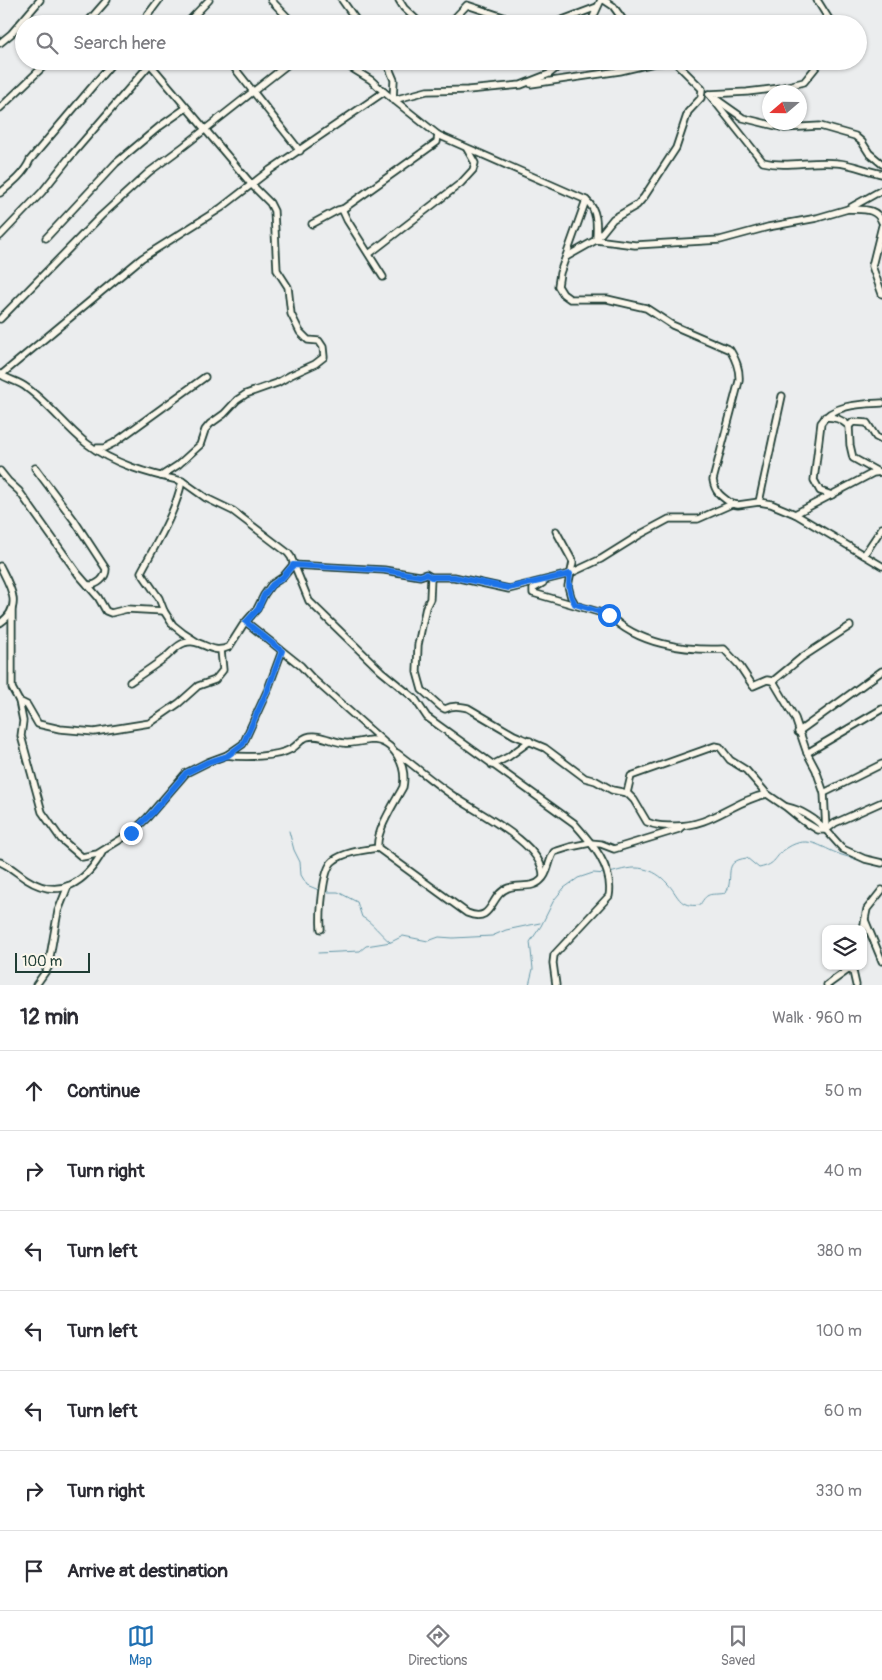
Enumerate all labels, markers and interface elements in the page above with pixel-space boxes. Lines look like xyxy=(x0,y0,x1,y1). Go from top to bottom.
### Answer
search box xyxy=(15,15,867,70)
icon: search xyxy=(33,29,61,57)
text: Search here xyxy=(73,31,166,55)
north arrow xyxy=(762,85,807,130)
route start xyxy=(598,604,621,627)
route end xyxy=(120,822,143,845)
map controls xyxy=(822,925,867,970)
button: layers xyxy=(822,925,867,970)
scale bar xyxy=(15,950,90,973)
text: 100 m xyxy=(22,953,62,970)
text: 12 min xyxy=(20,1004,79,1031)
text: Walk · 960 m xyxy=(772,1008,862,1028)
icon: ahead xyxy=(20,1077,48,1105)
text: Continue xyxy=(67,1079,140,1103)
text: 50 m xyxy=(825,1081,862,1101)
icon: right xyxy=(20,1157,48,1185)
text: Turn right xyxy=(67,1159,145,1183)
text: 40 m xyxy=(824,1161,862,1181)
icon: left xyxy=(20,1237,48,1265)
text: Turn left xyxy=(67,1239,137,1263)
text: 380 m xyxy=(816,1241,862,1261)
icon: left xyxy=(20,1317,48,1345)
text: Turn left xyxy=(67,1319,137,1343)
text: 100 m xyxy=(816,1321,862,1341)
icon: left xyxy=(20,1397,48,1425)
text: Turn left xyxy=(67,1399,137,1423)
text: 60 m xyxy=(824,1401,862,1421)
icon: right xyxy=(20,1477,48,1505)
text: Turn right xyxy=(67,1479,145,1503)
text: 330 m xyxy=(816,1481,862,1501)
icon: arrive xyxy=(20,1557,48,1585)
text: Arrive at destination xyxy=(67,1559,228,1583)
tab: Map xyxy=(127,1622,155,1669)
tab: Directions xyxy=(408,1622,467,1669)
tab: Saved xyxy=(721,1622,755,1669)

